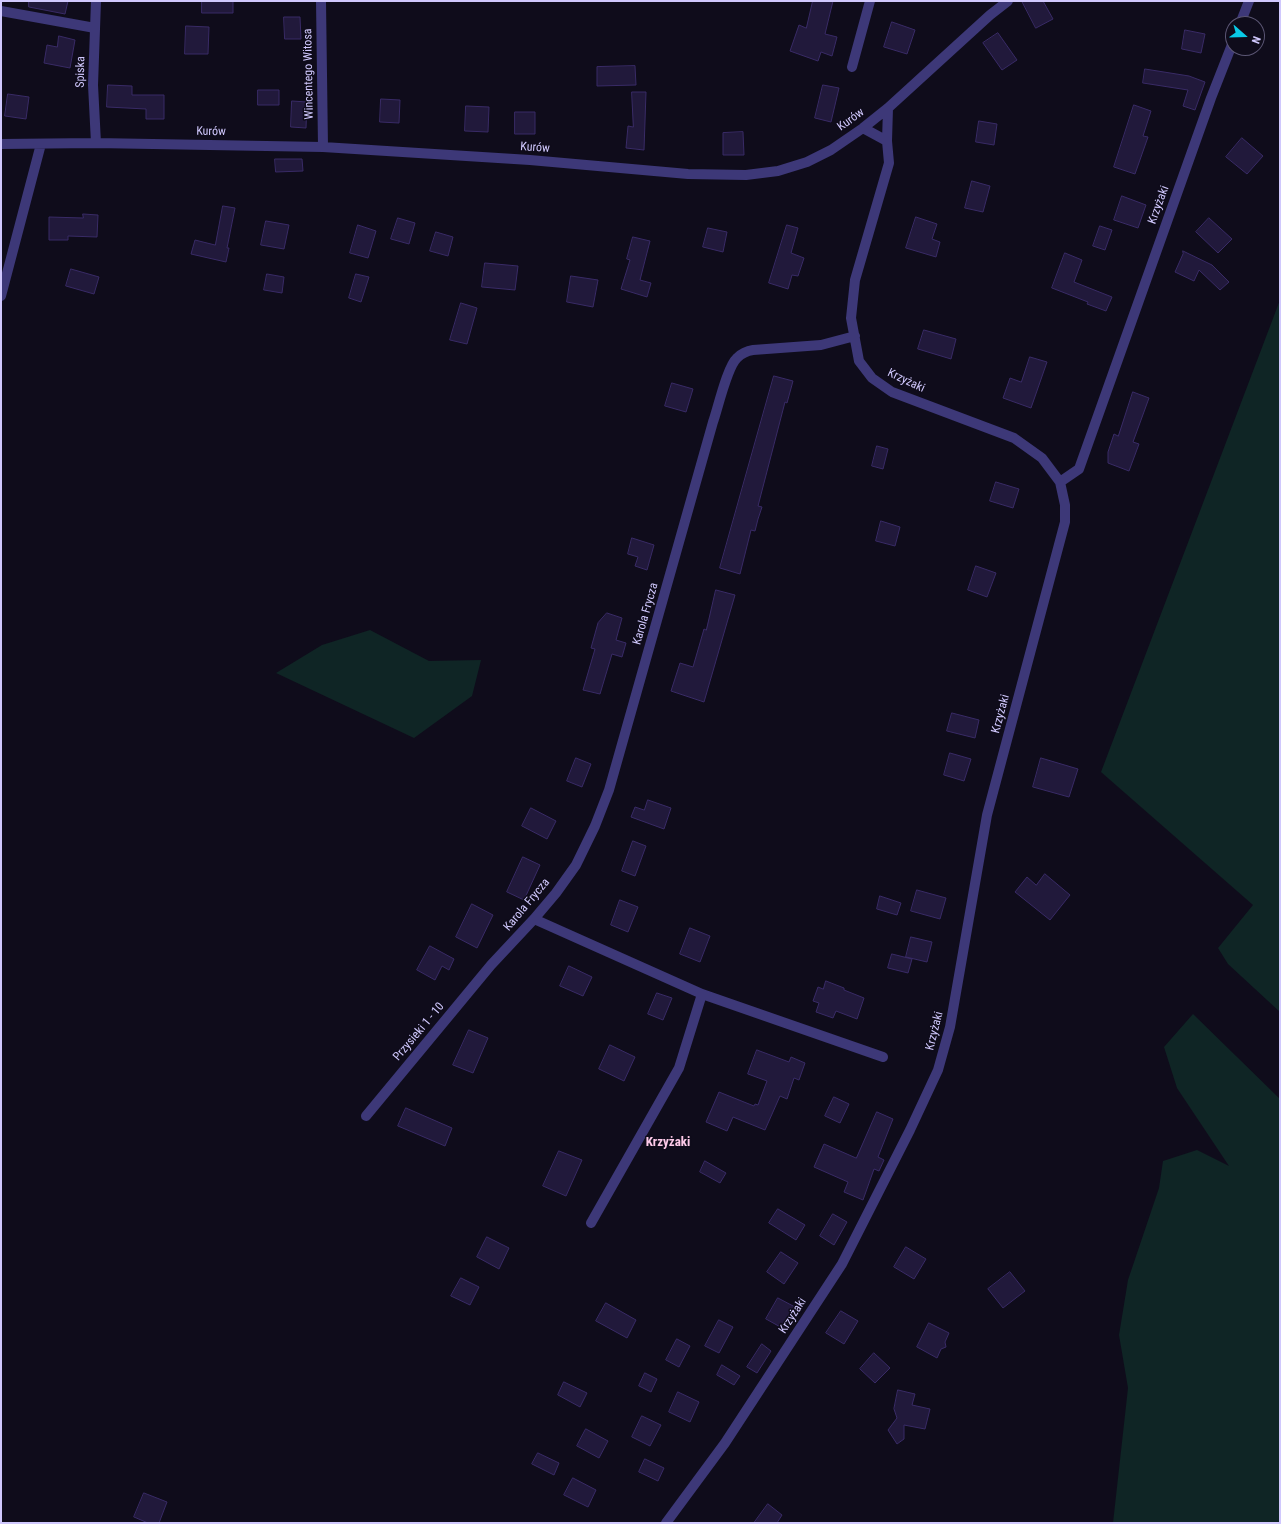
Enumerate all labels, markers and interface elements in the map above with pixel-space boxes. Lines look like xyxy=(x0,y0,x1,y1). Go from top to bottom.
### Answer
north arrow xyxy=(1225,16,1265,56)
street label: Wincentego Witosa xyxy=(301,28,317,120)
text: N xyxy=(1249,35,1263,45)
street label: Spiska xyxy=(74,56,88,88)
street label: Kurów xyxy=(835,105,867,135)
street label: Kurów xyxy=(196,125,226,139)
street label: Kurów xyxy=(520,140,550,156)
street label: Krzyżaki xyxy=(1145,184,1173,226)
street label: Krzyżaki xyxy=(885,366,927,396)
street label: Karola Frycza xyxy=(630,581,662,647)
street label: Krzyżaki xyxy=(989,693,1013,735)
street label: Karola Frycza xyxy=(501,876,553,934)
street label: Przysieki 1 - 10 xyxy=(390,1000,448,1064)
street label: Krzyżaki xyxy=(923,1010,947,1052)
district label: Krzyżaki xyxy=(646,1135,690,1151)
street label: Krzyżaki xyxy=(776,1295,810,1337)

